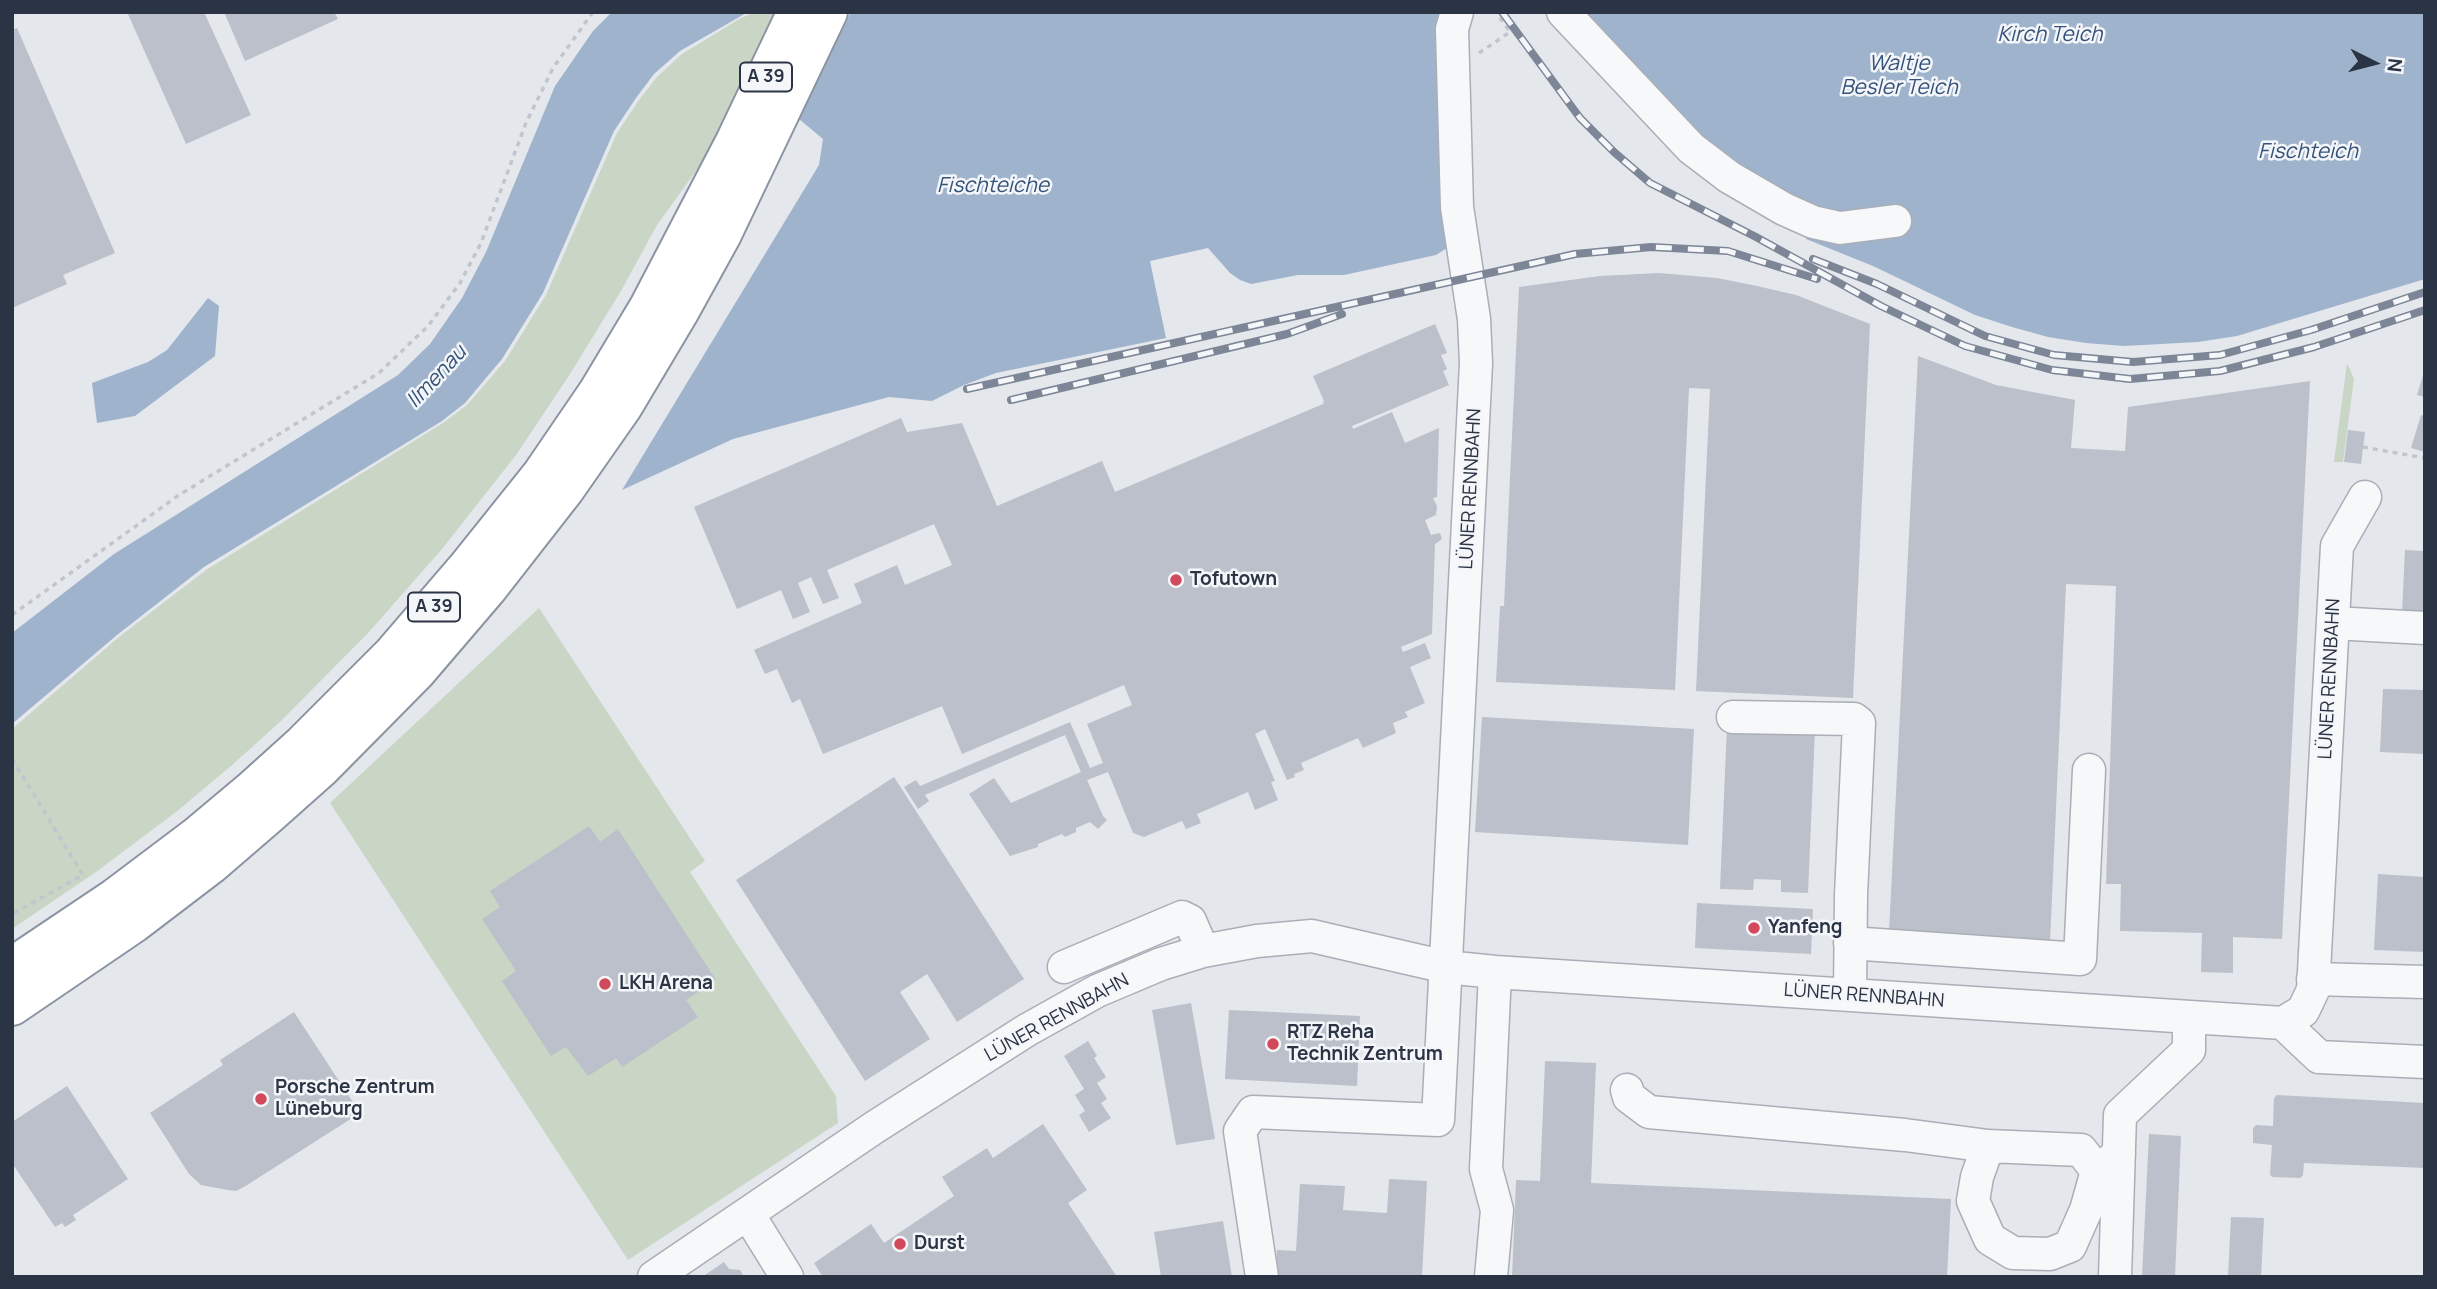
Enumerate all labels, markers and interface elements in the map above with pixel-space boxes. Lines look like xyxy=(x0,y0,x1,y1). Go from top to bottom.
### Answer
water label: Kirch Teich xyxy=(1997,22,2103,48)
north arrow xyxy=(2339,28,2409,98)
water label: Waltje Besler Teich xyxy=(1840,51,1958,101)
text: N xyxy=(2381,57,2409,73)
road number: A 39 xyxy=(740,62,792,92)
water label: Fischteich xyxy=(2258,139,2358,165)
water label: Fischteiche xyxy=(937,173,1049,199)
water label: Ilmenau xyxy=(402,341,472,413)
street label: LÜNER RENNBAHN xyxy=(1455,408,1487,570)
place label: Tofutown xyxy=(1190,569,1277,591)
marker: Tofutown xyxy=(1168,572,1184,588)
road number: A 39 xyxy=(408,592,460,622)
street label: LÜNER RENNBAHN xyxy=(2314,598,2346,760)
place label: Yanfeng xyxy=(1768,917,1842,939)
marker: Yanfeng xyxy=(1746,920,1762,936)
street label: LÜNER RENNBAHN xyxy=(981,969,1133,1067)
place label: LKH Arena xyxy=(619,973,713,995)
marker: LKH Arena xyxy=(597,976,613,992)
street label: LÜNER RENNBAHN xyxy=(1783,979,1945,1013)
place label: RTZ Reha Technik Zentrum xyxy=(1287,1022,1443,1066)
marker: RTZ Reha Technik Zentrum xyxy=(1265,1036,1281,1052)
place label: Porsche Zentrum Lüneburg xyxy=(275,1077,435,1121)
marker: Porsche Zentrum Lüneburg xyxy=(253,1091,269,1107)
place label: Durst xyxy=(914,1233,965,1255)
marker: Durst xyxy=(892,1236,908,1252)

